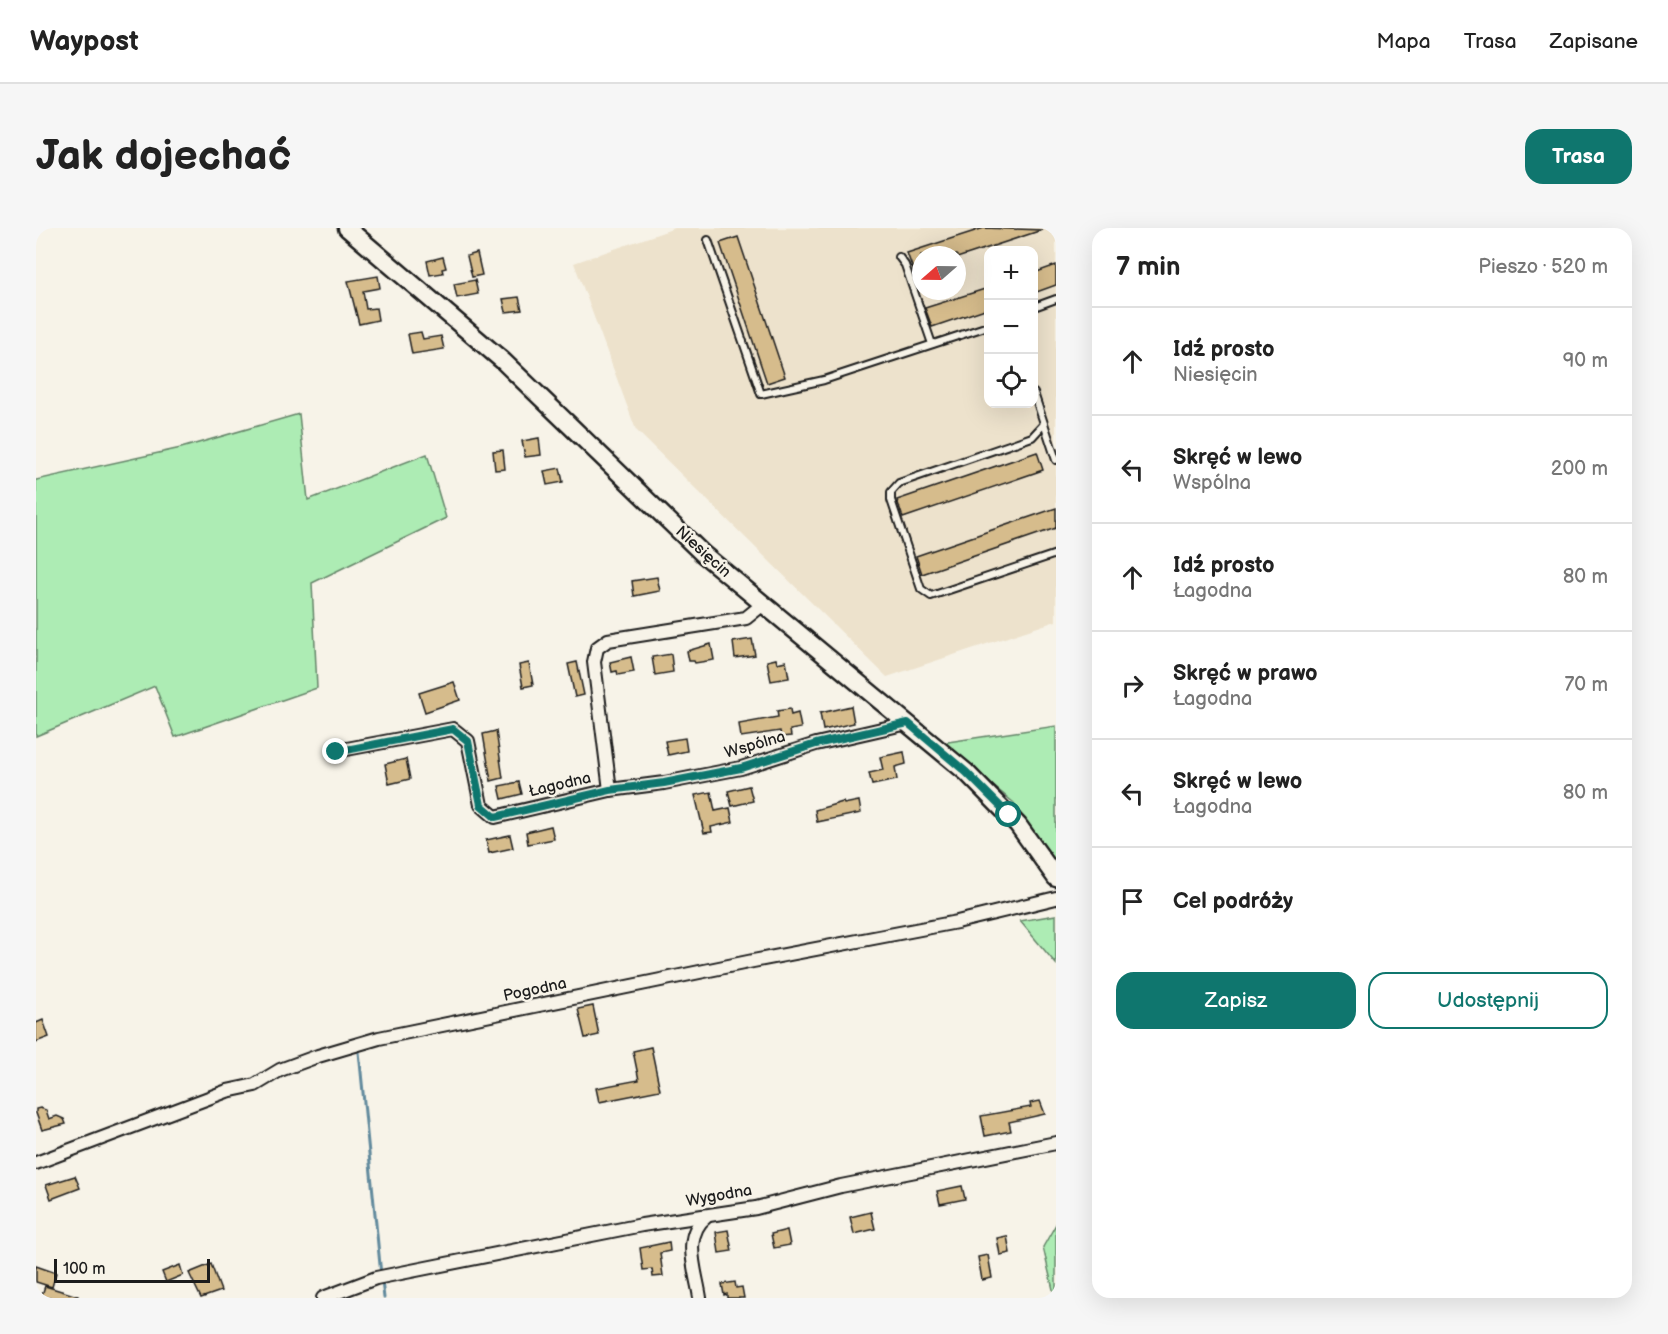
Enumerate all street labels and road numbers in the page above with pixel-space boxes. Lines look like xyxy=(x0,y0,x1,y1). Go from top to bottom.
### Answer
street label: Niesięcin xyxy=(671,522,735,582)
street label: Wspólna xyxy=(722,727,788,763)
street label: Łagodna xyxy=(527,769,593,801)
street label: Pogodna xyxy=(502,974,568,1006)
street label: Wygodna xyxy=(684,1181,754,1211)

